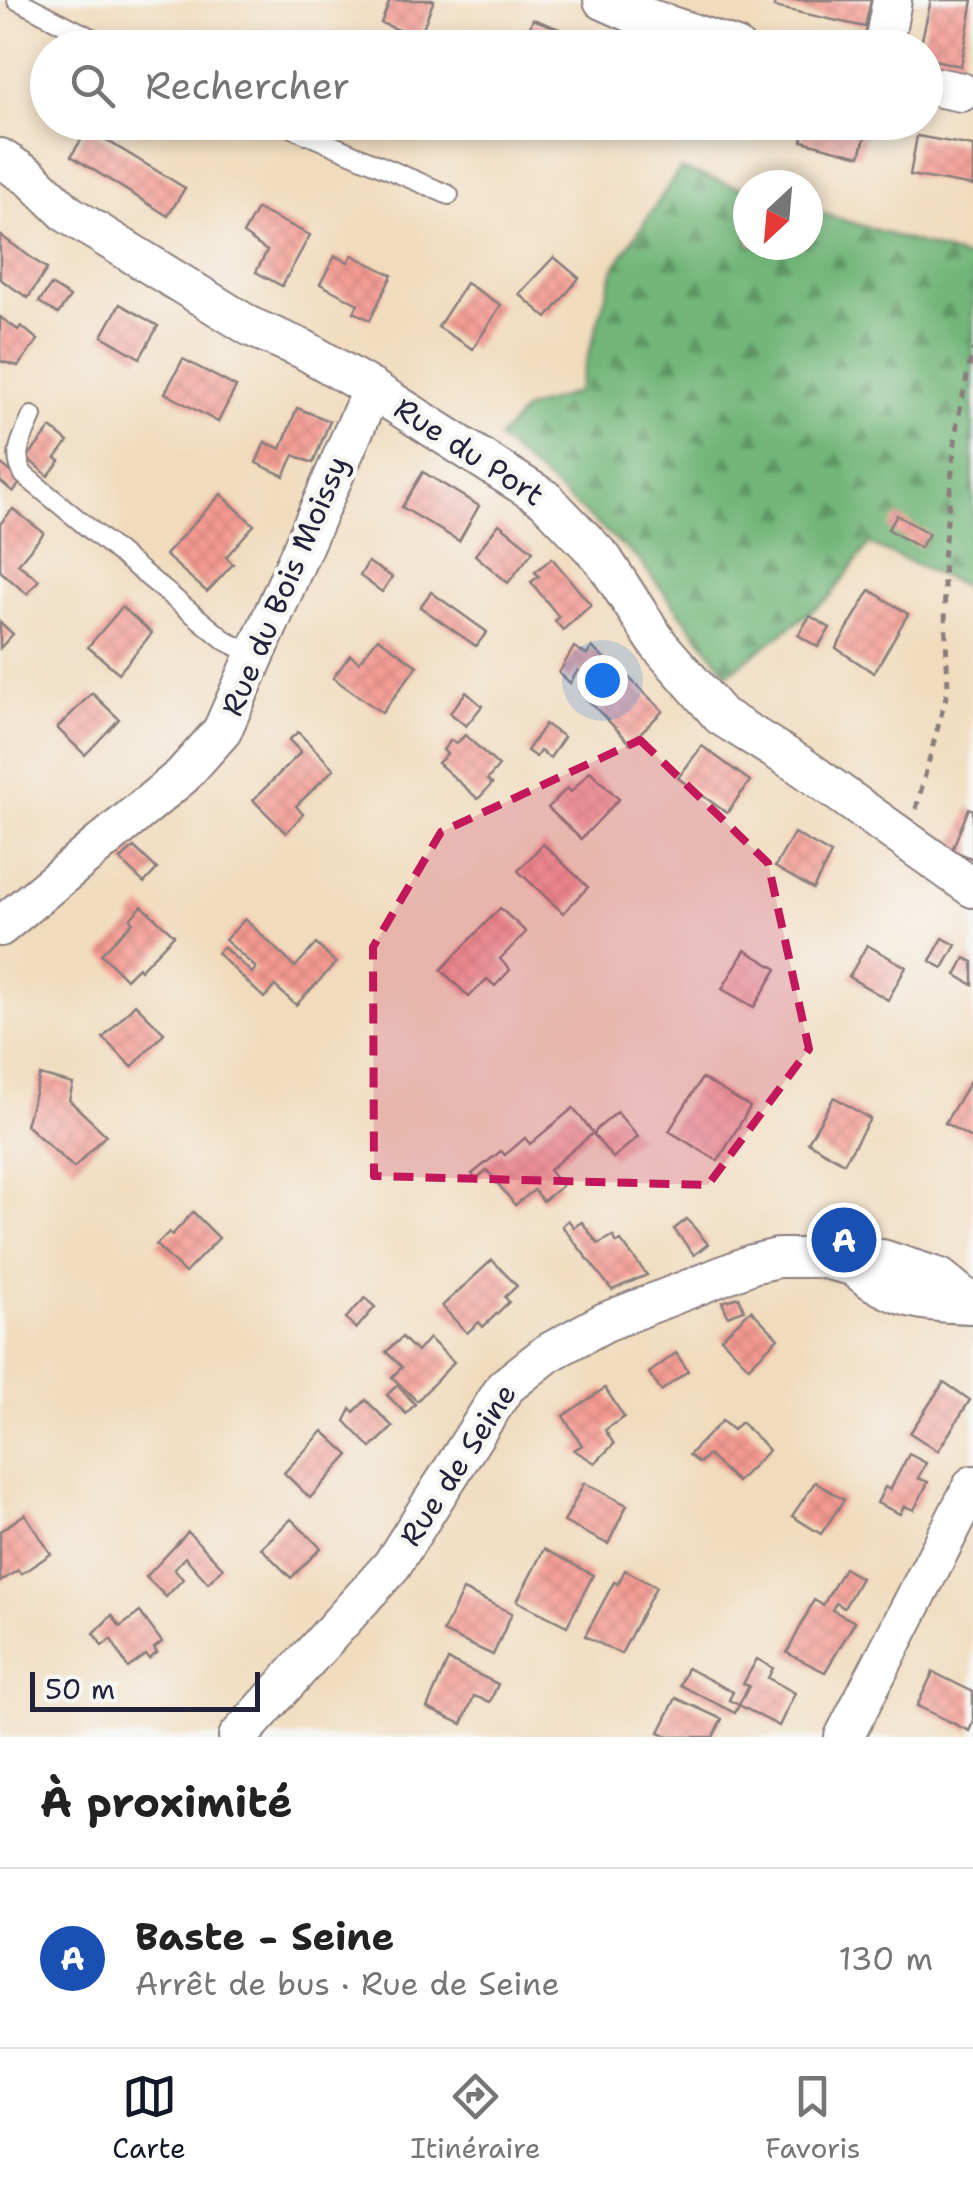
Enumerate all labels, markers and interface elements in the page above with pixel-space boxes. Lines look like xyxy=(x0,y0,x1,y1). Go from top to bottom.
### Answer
search box xyxy=(30,30,943,140)
icon: search xyxy=(65,58,120,113)
text: Rechercher xyxy=(145,60,350,111)
north arrow xyxy=(733,170,823,260)
street label: Rue du Port xyxy=(386,388,552,515)
street label: Rue du Bois Moissy xyxy=(211,449,358,722)
your location xyxy=(577,655,628,706)
pin: A xyxy=(812,1202,876,1278)
street label: Rue de Seine xyxy=(390,1375,526,1554)
scale bar xyxy=(30,1667,260,1712)
text: 50 m xyxy=(45,1670,115,1708)
text: À proximité xyxy=(40,1774,293,1830)
text: Baste - Seine xyxy=(135,1911,394,1962)
text: A xyxy=(60,1937,85,1980)
text: 130 m xyxy=(838,1937,933,1980)
text: Arrêt de bus · Rue de Seine xyxy=(135,1962,560,2005)
tab: Carte xyxy=(112,2069,186,2167)
tab: Itinéraire xyxy=(410,2069,541,2167)
tab: Favoris xyxy=(765,2069,861,2167)

